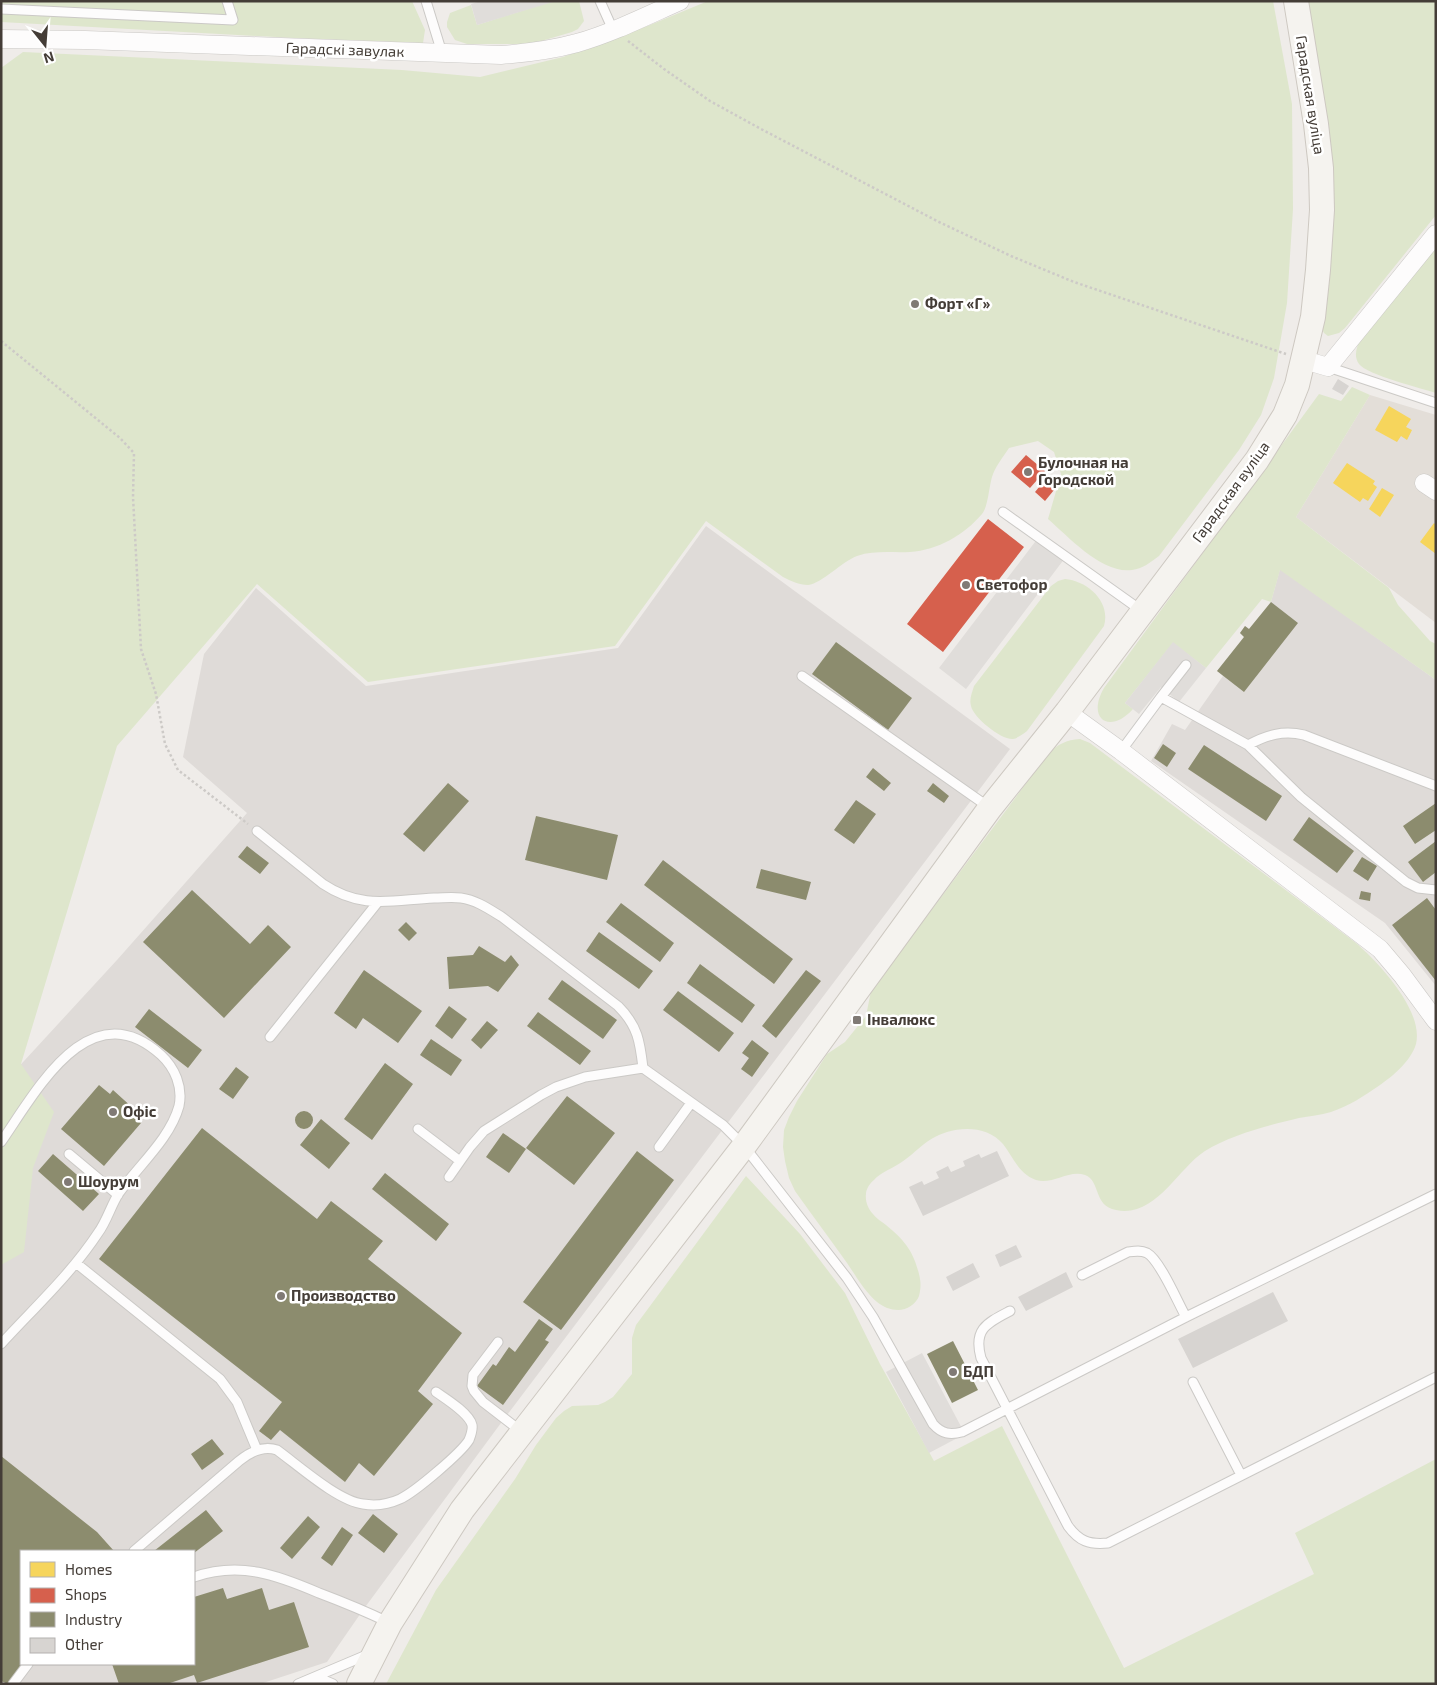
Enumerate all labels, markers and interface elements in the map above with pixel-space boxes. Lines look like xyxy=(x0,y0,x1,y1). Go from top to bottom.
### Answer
north arrow xyxy=(20,20,70,70)
street label: Гарадская вуліца xyxy=(1292,34,1329,156)
street label: Гарадскі завулак xyxy=(285,38,405,61)
text: N xyxy=(42,48,56,68)
place label: Форт «Г» xyxy=(925,294,990,312)
marker: Форт «Г» xyxy=(909,298,921,310)
street label: Гарадская вуліца xyxy=(1188,437,1274,546)
place label: Булочная на Городской xyxy=(1038,453,1129,488)
marker: Булочная на Городской xyxy=(1022,466,1034,478)
place label: Светофор xyxy=(976,575,1047,593)
marker: Светофор xyxy=(960,579,972,591)
place label: Інвалюкс xyxy=(867,1010,935,1028)
marker: Інвалюкс xyxy=(851,1014,863,1026)
place label: Офіс xyxy=(123,1102,157,1120)
marker: Офіс xyxy=(107,1106,119,1118)
place label: Шоурум xyxy=(78,1172,139,1190)
marker: Шоурум xyxy=(62,1176,74,1188)
place label: Производство xyxy=(291,1286,396,1304)
marker: Производство xyxy=(275,1290,287,1302)
place label: БДП xyxy=(963,1362,994,1380)
marker: БДП xyxy=(947,1366,959,1378)
legend xyxy=(20,1550,195,1665)
text: Homes xyxy=(65,1560,112,1578)
text: Shops xyxy=(65,1585,107,1603)
text: Industry xyxy=(65,1610,122,1628)
text: Other xyxy=(65,1635,104,1653)

